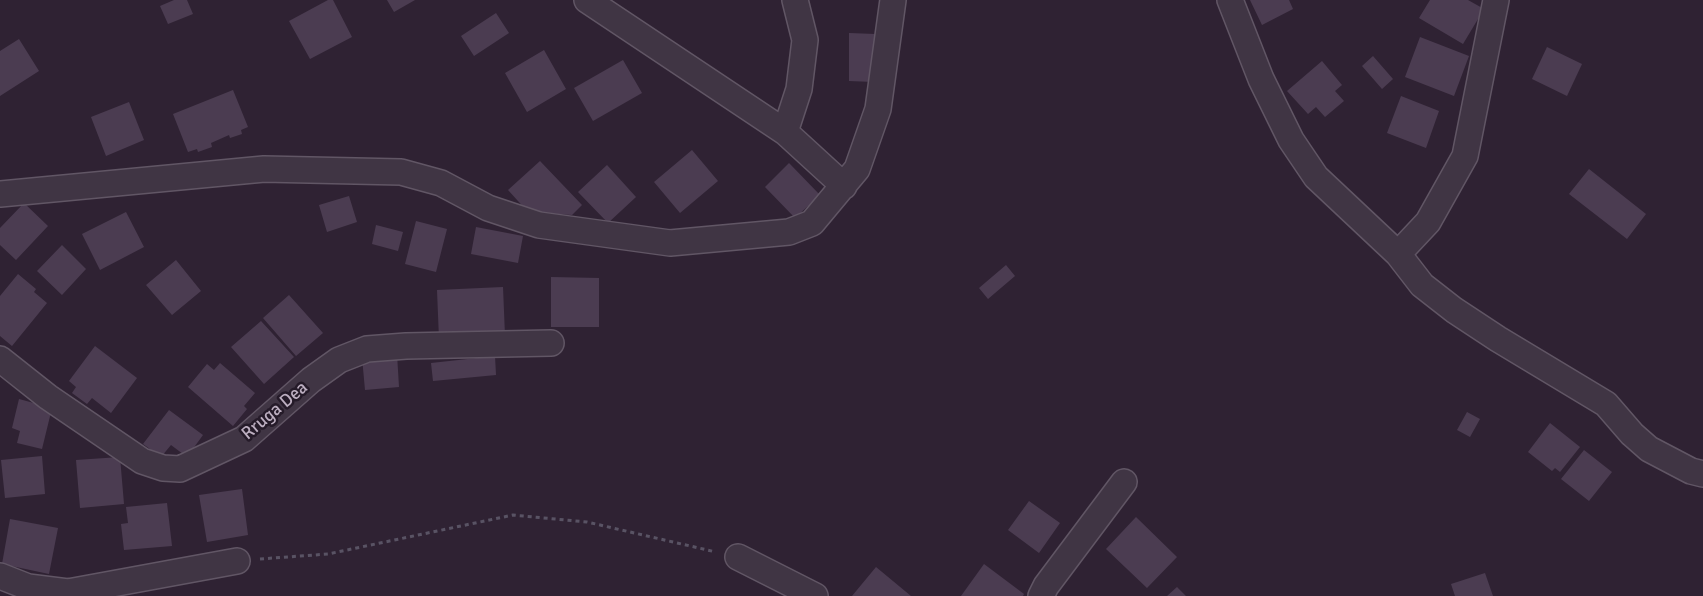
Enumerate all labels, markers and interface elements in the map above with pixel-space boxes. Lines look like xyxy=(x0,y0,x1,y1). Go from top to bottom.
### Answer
street label: Rruga Dea xyxy=(238,377,312,445)

